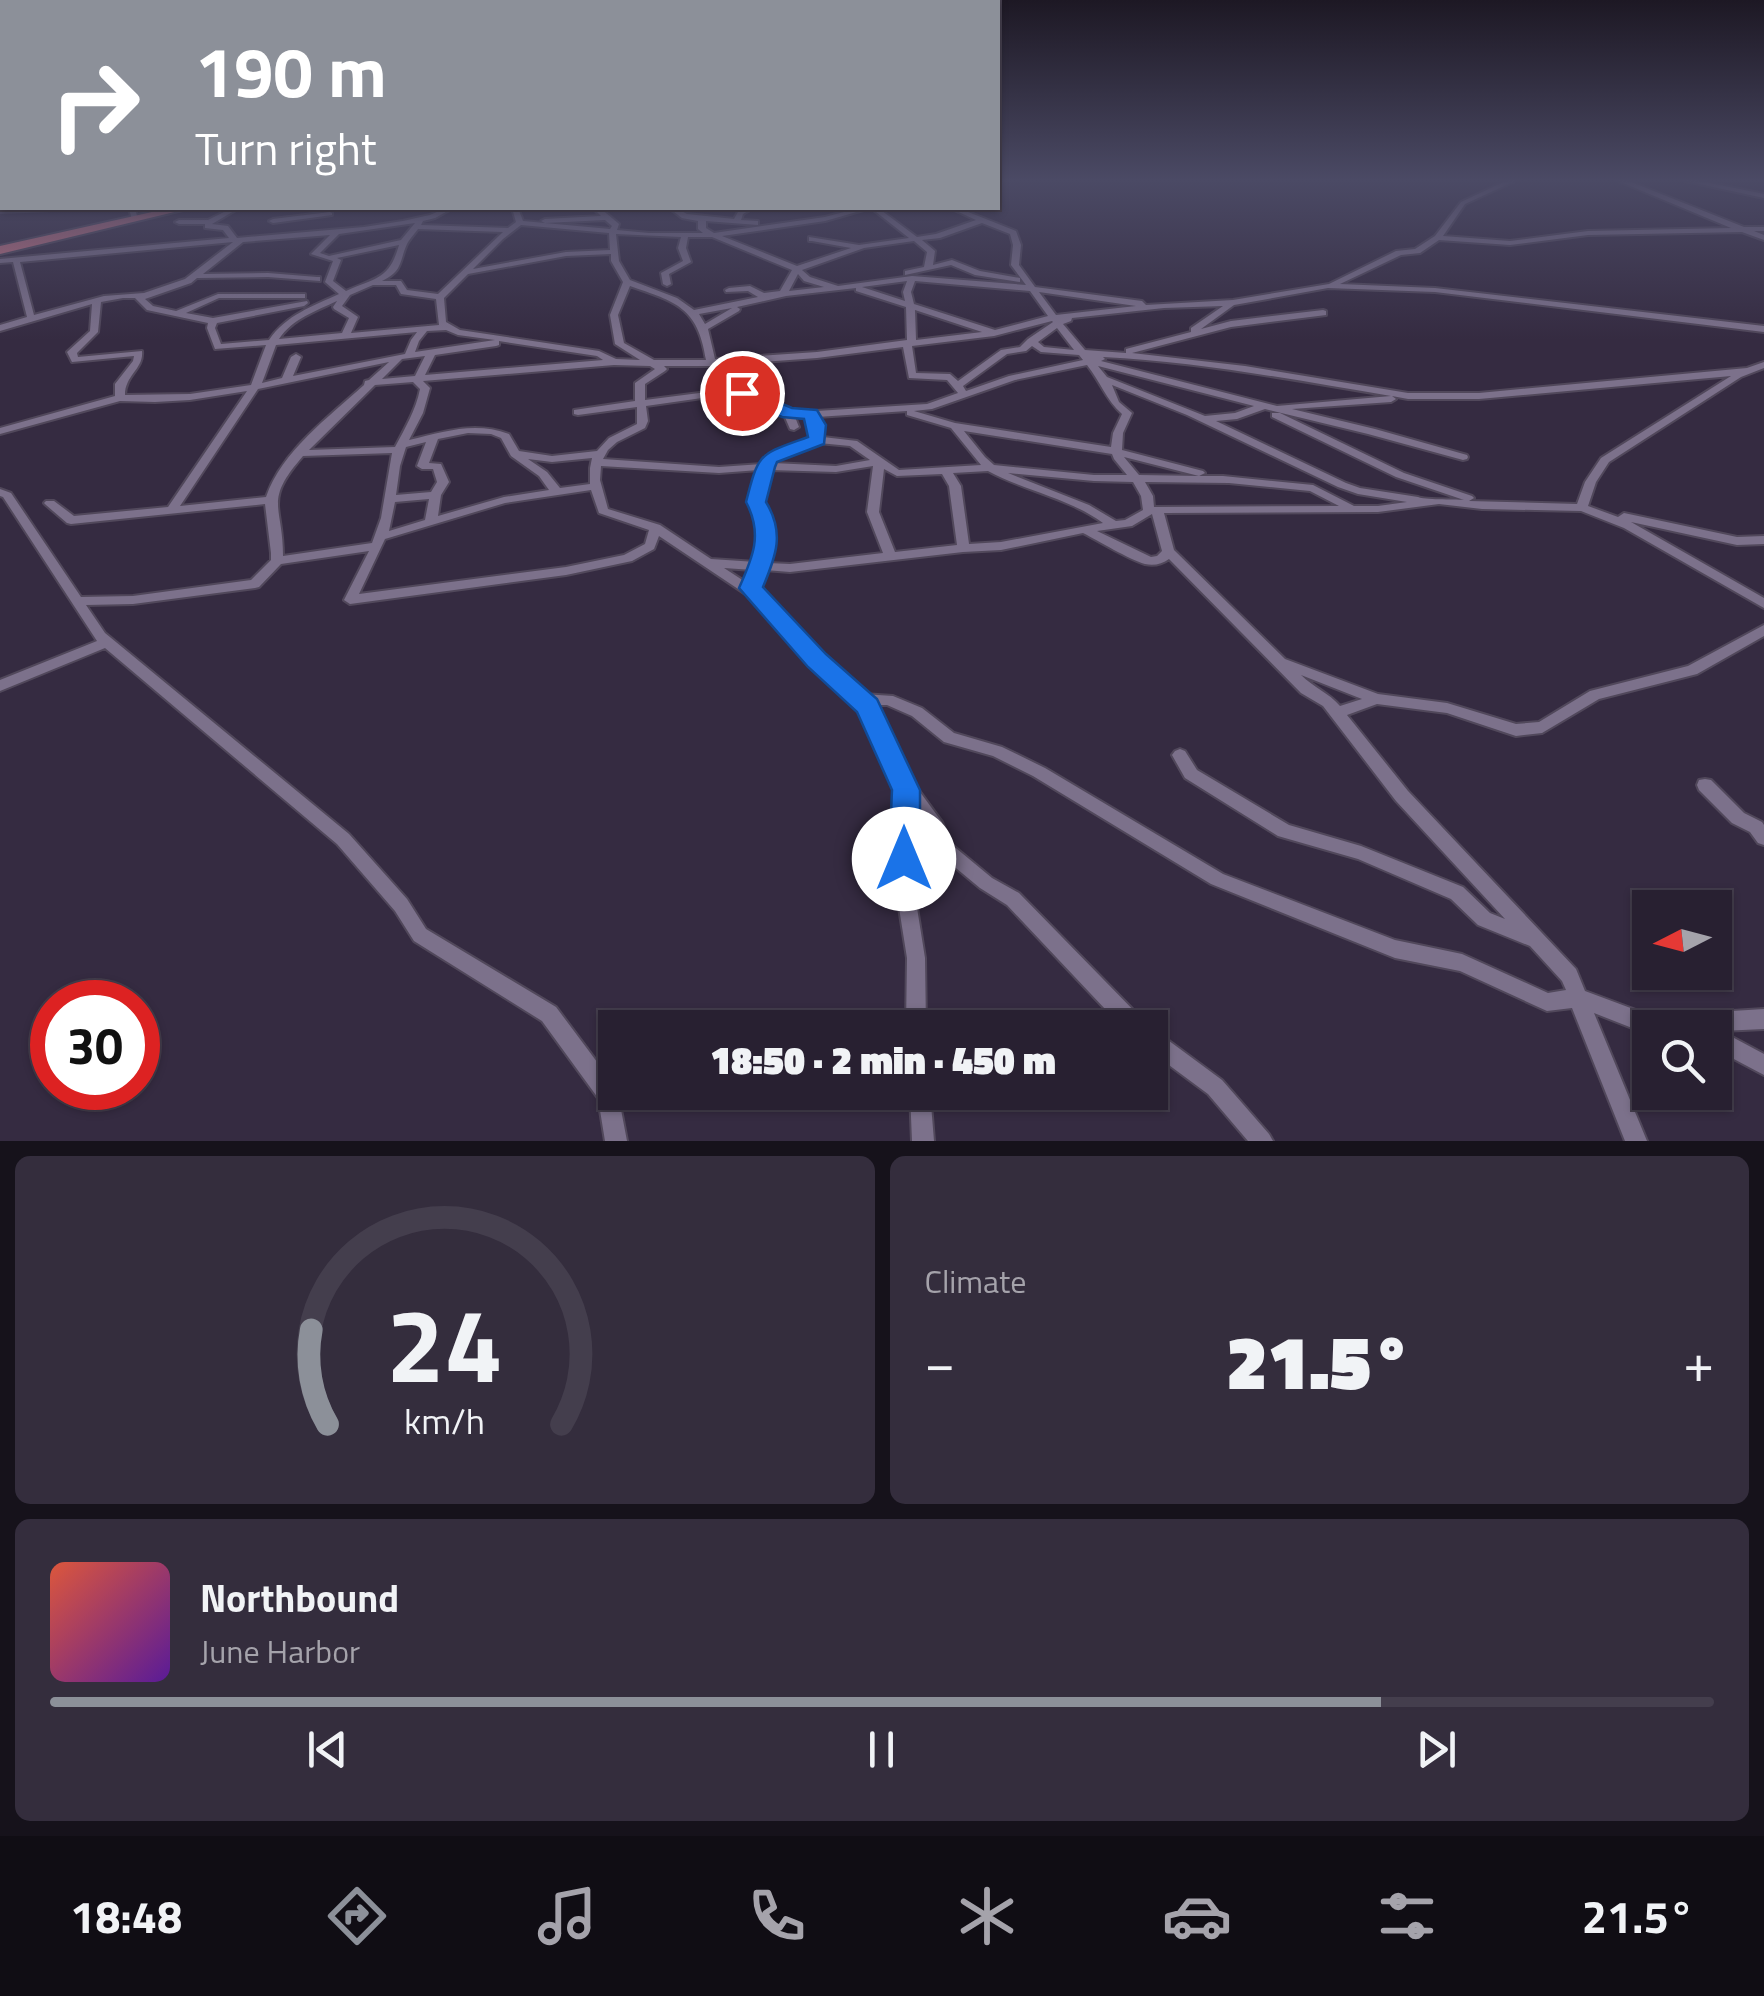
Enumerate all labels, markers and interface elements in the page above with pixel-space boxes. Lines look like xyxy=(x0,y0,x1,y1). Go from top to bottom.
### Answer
text: 190 m xyxy=(195,18,387,124)
icon: right xyxy=(30,40,160,170)
text: Turn right xyxy=(195,114,377,182)
pin xyxy=(700,351,785,436)
icon: arrive xyxy=(715,366,770,421)
position arrow xyxy=(852,807,956,911)
north arrow xyxy=(1632,890,1732,990)
map controls xyxy=(1632,890,1732,1110)
speed limit sign: 30 xyxy=(30,980,160,1110)
button: search xyxy=(1632,1010,1732,1110)
text: 18:50 · 2 min · 450 m xyxy=(710,1031,1056,1089)
text: Climate xyxy=(925,1257,1026,1305)
text: 24 xyxy=(387,1264,503,1422)
text: 21.5° xyxy=(1226,1304,1412,1418)
text: − xyxy=(925,1320,955,1403)
text: + xyxy=(1683,1320,1714,1403)
text: km/h xyxy=(404,1393,485,1448)
text: Northbound xyxy=(200,1569,399,1627)
text: June Harbor xyxy=(200,1627,360,1675)
icon: previous xyxy=(300,1722,355,1777)
icon: pause xyxy=(854,1722,909,1777)
icon: next xyxy=(1409,1722,1464,1777)
icon: directions xyxy=(322,1881,392,1951)
icon: music xyxy=(532,1881,602,1951)
icon: phone xyxy=(742,1881,812,1951)
icon: climate xyxy=(952,1881,1022,1951)
icon: car xyxy=(1162,1881,1232,1951)
icon: filters xyxy=(1372,1881,1442,1951)
text: 18:48 xyxy=(70,1882,182,1950)
text: 21.5° xyxy=(1582,1882,1694,1950)

